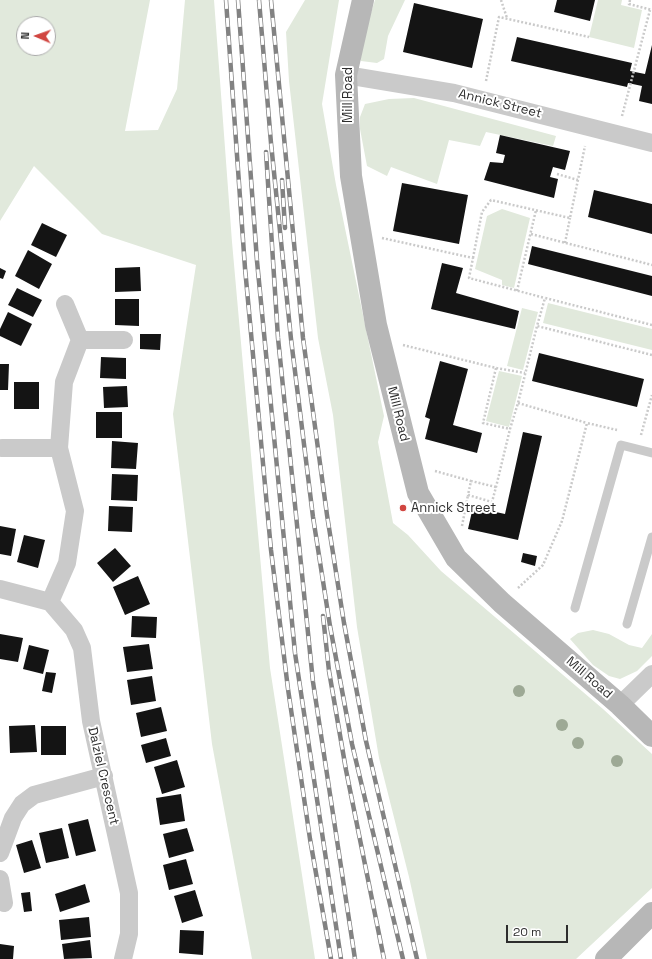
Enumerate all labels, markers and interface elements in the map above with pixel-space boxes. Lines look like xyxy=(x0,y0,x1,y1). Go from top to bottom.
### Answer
north arrow xyxy=(16,16,56,56)
text: N xyxy=(18,32,32,40)
street label: Mill Road xyxy=(340,67,356,123)
street label: Annick Street xyxy=(457,86,543,122)
street label: Mill Road xyxy=(384,385,412,443)
place label: Annick Street xyxy=(411,500,496,516)
marker: Annick Street xyxy=(398,503,408,513)
street label: Mill Road xyxy=(563,654,615,702)
street label: Dalziel Crescent xyxy=(84,725,122,827)
scale bar xyxy=(508,917,570,943)
text: 20 m xyxy=(513,924,541,940)

